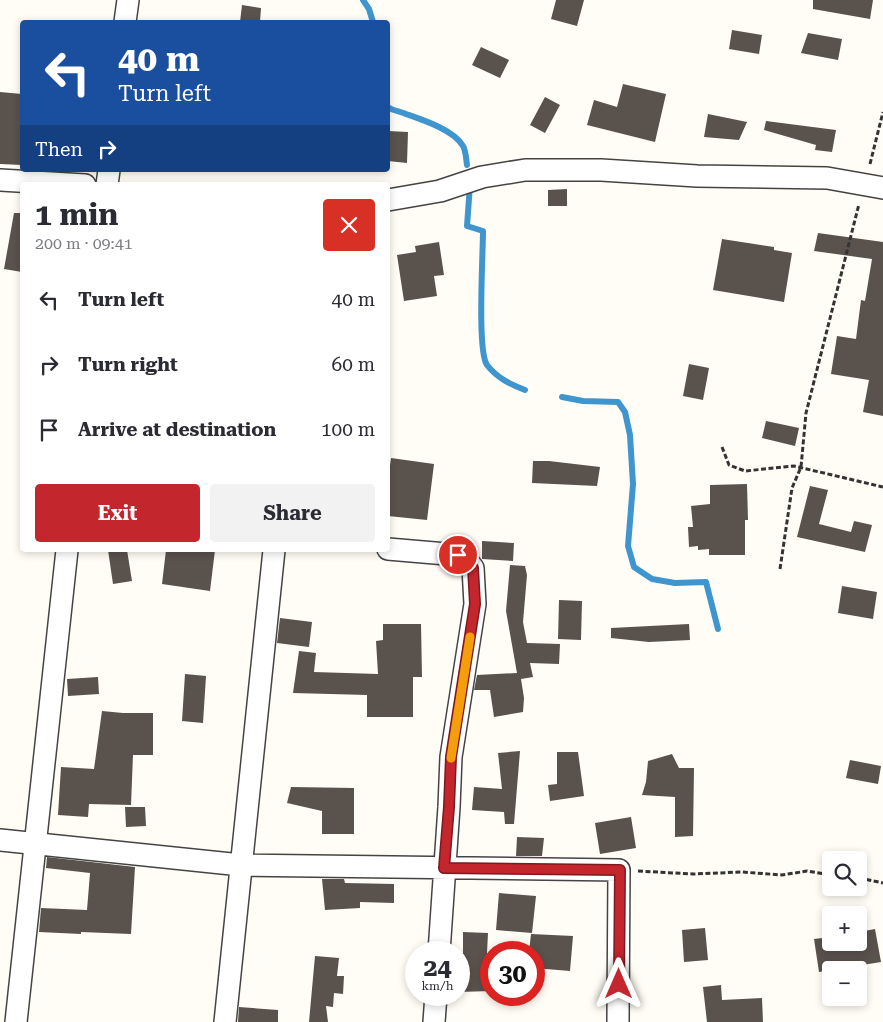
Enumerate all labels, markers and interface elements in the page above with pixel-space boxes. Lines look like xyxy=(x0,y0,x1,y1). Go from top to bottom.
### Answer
text: 40 m xyxy=(118,39,200,80)
icon: left xyxy=(35,40,100,105)
text: Turn left xyxy=(118,81,211,106)
icon: right xyxy=(93,135,121,163)
text: Then xyxy=(35,138,83,161)
text: 1 min xyxy=(35,197,118,232)
button: close xyxy=(323,199,375,251)
text: 200 m · 09:41 xyxy=(35,234,133,253)
icon: left xyxy=(35,286,63,314)
text: Turn left xyxy=(78,288,164,311)
text: 40 m xyxy=(332,288,375,311)
icon: right xyxy=(35,351,63,379)
text: Turn right xyxy=(78,353,178,376)
text: 60 m xyxy=(332,353,375,376)
icon: arrive xyxy=(35,416,63,444)
text: Arrive at destination xyxy=(78,418,276,441)
text: 100 m xyxy=(321,418,375,441)
button: Exit xyxy=(35,484,200,542)
button: Share xyxy=(210,484,375,542)
pin xyxy=(437,534,479,576)
icon: arrive xyxy=(444,541,472,569)
map controls xyxy=(822,851,867,1006)
button: search xyxy=(822,851,867,896)
button: + xyxy=(822,906,867,951)
speed limit sign: 30 xyxy=(480,941,545,1006)
text: 24 xyxy=(423,953,452,982)
position arrow xyxy=(592,957,644,1009)
button: − xyxy=(822,961,867,1006)
text: km/h xyxy=(421,979,454,993)

